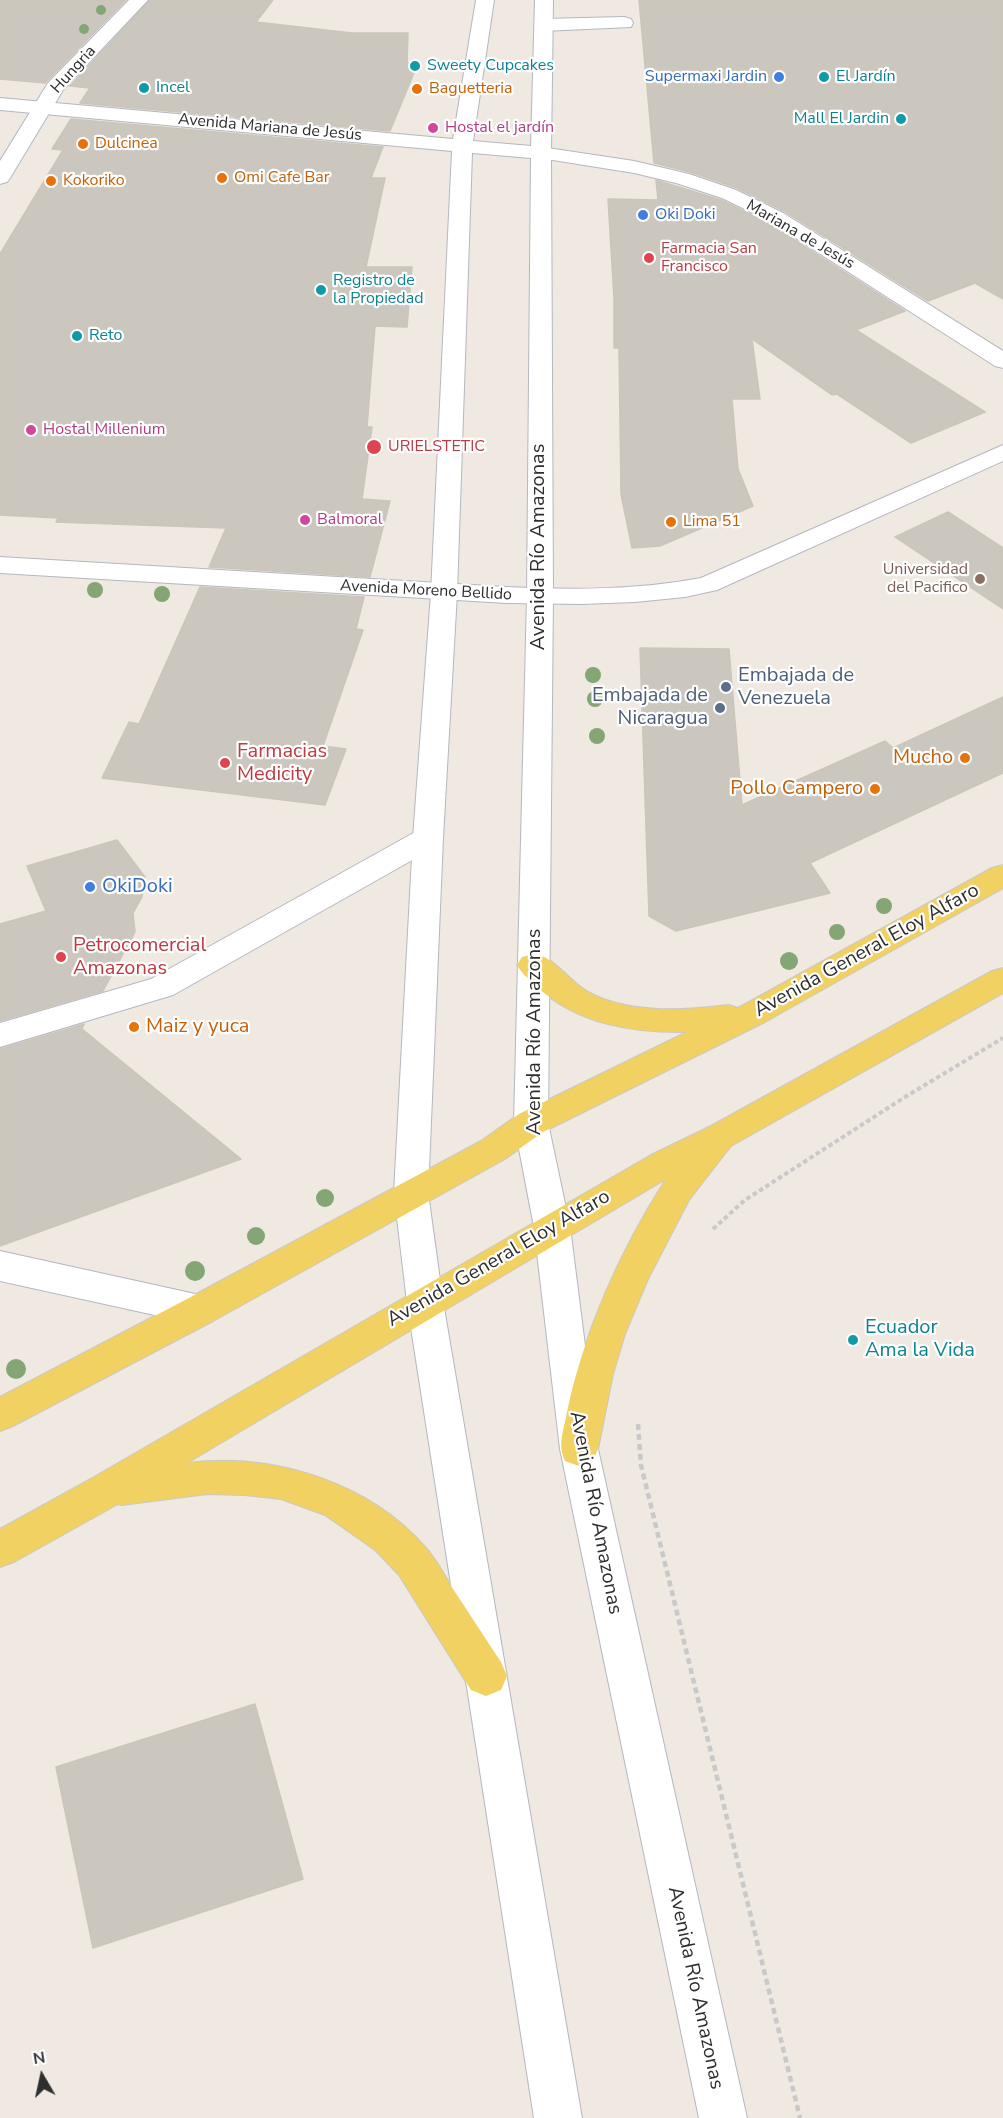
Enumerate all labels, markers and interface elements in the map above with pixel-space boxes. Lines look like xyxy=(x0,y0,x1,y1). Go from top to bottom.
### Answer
street label: Hungria xyxy=(48,42,100,98)
place label: Sweety Cupcakes xyxy=(427,56,554,76)
marker: Sweety Cupcakes xyxy=(408,59,422,73)
place label: Supermaxi Jardin xyxy=(645,67,767,87)
place label: El Jardín xyxy=(836,67,896,87)
marker: Supermaxi Jardin xyxy=(772,70,786,84)
marker: El Jardín xyxy=(817,70,831,84)
place label: Incel xyxy=(156,78,190,98)
place label: Baguetteria xyxy=(429,79,512,99)
marker: Incel xyxy=(137,81,151,95)
marker: Baguetteria xyxy=(410,82,424,96)
place label: Mall El Jardin xyxy=(794,109,889,129)
street label: Avenida Mariana de Jesús xyxy=(177,110,363,146)
marker: Mall El Jardin xyxy=(894,112,908,126)
place label: Hostal el jardín xyxy=(445,118,554,138)
marker: Hostal el jardín xyxy=(426,121,440,135)
place label: Dulcinea xyxy=(95,134,158,154)
marker: Dulcinea xyxy=(76,137,90,151)
place label: Omi Cafe Bar xyxy=(234,168,330,188)
place label: Kokoriko xyxy=(63,171,125,191)
marker: Omi Cafe Bar xyxy=(215,171,229,185)
marker: Kokoriko xyxy=(44,174,58,188)
street label: Mariana de Jesús xyxy=(742,196,858,274)
place label: Oki Doki xyxy=(655,205,716,225)
marker: Oki Doki xyxy=(636,208,650,222)
place label: Farmacia San Francisco xyxy=(661,239,757,277)
marker: Farmacia San Francisco xyxy=(642,251,656,265)
place label: Registro de la Propiedad xyxy=(333,271,424,309)
marker: Registro de la Propiedad xyxy=(314,283,328,297)
place label: Reto xyxy=(89,326,122,346)
marker: Reto xyxy=(70,329,84,343)
place label: Hostal Millenium xyxy=(43,420,165,440)
marker: Hostal Millenium xyxy=(24,423,38,437)
place label: URIELSTETIC xyxy=(388,437,485,457)
marker: URIELSTETIC xyxy=(365,438,383,456)
street label: Avenida Río Amazonas xyxy=(527,444,551,650)
place label: Balmoral xyxy=(317,510,382,530)
place label: Lima 51 xyxy=(683,512,741,532)
marker: Balmoral xyxy=(298,513,312,527)
marker: Lima 51 xyxy=(664,515,678,529)
place label: Universidad del Pacifico xyxy=(883,560,968,598)
marker: Universidad del Pacifico xyxy=(973,572,987,586)
street label: Avenida Moreno Bellido xyxy=(340,577,512,605)
place label: Embajada de Venezuela xyxy=(738,664,854,711)
marker: Embajada de Venezuela xyxy=(719,680,733,694)
place label: Embajada de Nicaragua xyxy=(592,684,708,731)
marker: Embajada de Nicaragua xyxy=(713,701,727,715)
place label: Farmacias Medicity xyxy=(237,740,327,787)
place label: Mucho xyxy=(893,746,953,770)
marker: Mucho xyxy=(958,751,972,765)
marker: Farmacias Medicity xyxy=(218,756,232,770)
place label: Pollo Campero xyxy=(730,777,863,801)
marker: Pollo Campero xyxy=(868,782,882,796)
place label: OkiDoki xyxy=(102,875,173,899)
street label: Avenida General Eloy Alfaro xyxy=(750,879,984,1023)
marker: OkiDoki xyxy=(83,880,97,894)
street label: Avenida Río Amazonas xyxy=(523,929,547,1135)
place label: Petrocomercial Amazonas xyxy=(73,934,206,981)
marker: Petrocomercial Amazonas xyxy=(54,950,68,964)
place label: Maiz y yuca xyxy=(146,1015,249,1039)
marker: Maiz y yuca xyxy=(127,1020,141,1034)
street label: Avenida General Eloy Alfaro xyxy=(383,1185,615,1333)
place label: Ecuador Ama la Vida xyxy=(865,1316,975,1363)
marker: Ecuador Ama la Vida xyxy=(846,1333,860,1347)
street label: Avenida Río Amazonas xyxy=(564,1409,626,1617)
street label: Avenida Río Amazonas xyxy=(662,1884,728,2092)
north arrow xyxy=(12,2046,72,2106)
text: N xyxy=(32,2046,47,2070)

